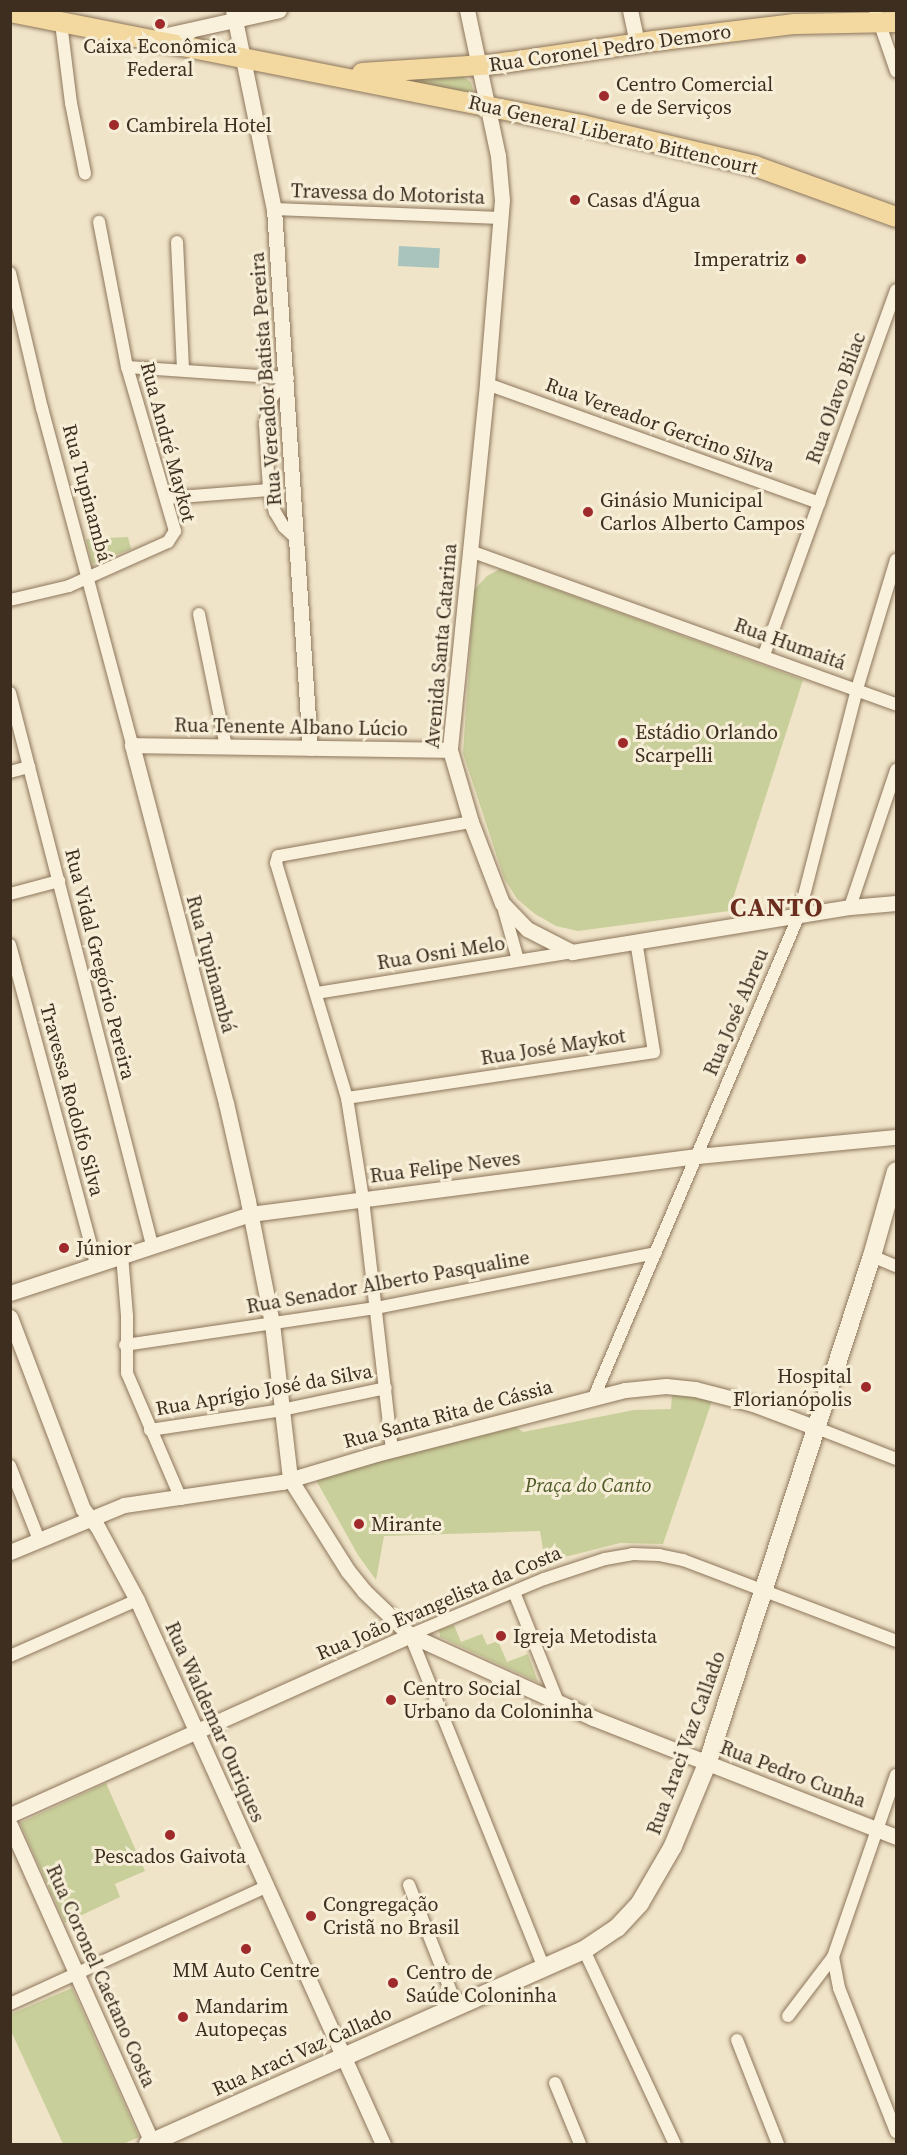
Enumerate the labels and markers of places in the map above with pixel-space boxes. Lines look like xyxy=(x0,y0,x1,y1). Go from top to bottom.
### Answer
marker: Caixa Econômica Federal xyxy=(153,17,167,31)
place label: Caixa Econômica Federal xyxy=(83,34,237,81)
place label: Centro Comercial e de Serviços xyxy=(616,72,773,119)
marker: Centro Comercial e de Serviços xyxy=(597,89,611,103)
place label: Cambirela Hotel xyxy=(126,113,272,137)
marker: Cambirela Hotel xyxy=(107,118,121,132)
place label: Casas d'Água xyxy=(587,188,700,212)
marker: Casas d'Água xyxy=(568,193,582,207)
place label: Imperatriz xyxy=(694,247,789,271)
marker: Imperatriz xyxy=(794,252,808,266)
place label: Ginásio Municipal Carlos Alberto Campos xyxy=(600,488,805,535)
marker: Ginásio Municipal Carlos Alberto Campos xyxy=(581,505,595,519)
place label: Estádio Orlando Scarpelli xyxy=(635,720,778,767)
marker: Estádio Orlando Scarpelli xyxy=(616,736,630,750)
place label: Júnior xyxy=(76,1236,132,1260)
marker: Júnior xyxy=(57,1241,71,1255)
place label: Hospital Florianópolis xyxy=(733,1364,852,1411)
marker: Hospital Florianópolis xyxy=(857,1378,875,1396)
place label: Mirante xyxy=(371,1512,442,1536)
marker: Mirante xyxy=(352,1517,366,1531)
place label: Igreja Metodista xyxy=(513,1624,657,1648)
marker: Igreja Metodista xyxy=(494,1629,508,1643)
place label: Centro Social Urbano da Coloninha xyxy=(403,1676,593,1723)
marker: Centro Social Urbano da Coloninha xyxy=(384,1693,398,1707)
marker: Pescados Gaivota xyxy=(163,1828,177,1842)
place label: Pescados Gaivota xyxy=(94,1844,246,1868)
place label: Congregação Cristã no Brasil xyxy=(323,1892,459,1939)
marker: Congregação Cristã no Brasil xyxy=(304,1909,318,1923)
marker: MM Auto Centre xyxy=(239,1942,253,1956)
place label: MM Auto Centre xyxy=(172,1958,320,1982)
place label: Centro de Saúde Coloninha xyxy=(406,1960,557,2007)
marker: Centro de Saúde Coloninha xyxy=(384,1974,402,1992)
place label: Mandarim Autopeças xyxy=(195,1994,288,2041)
marker: Mandarim Autopeças xyxy=(176,2010,190,2024)

